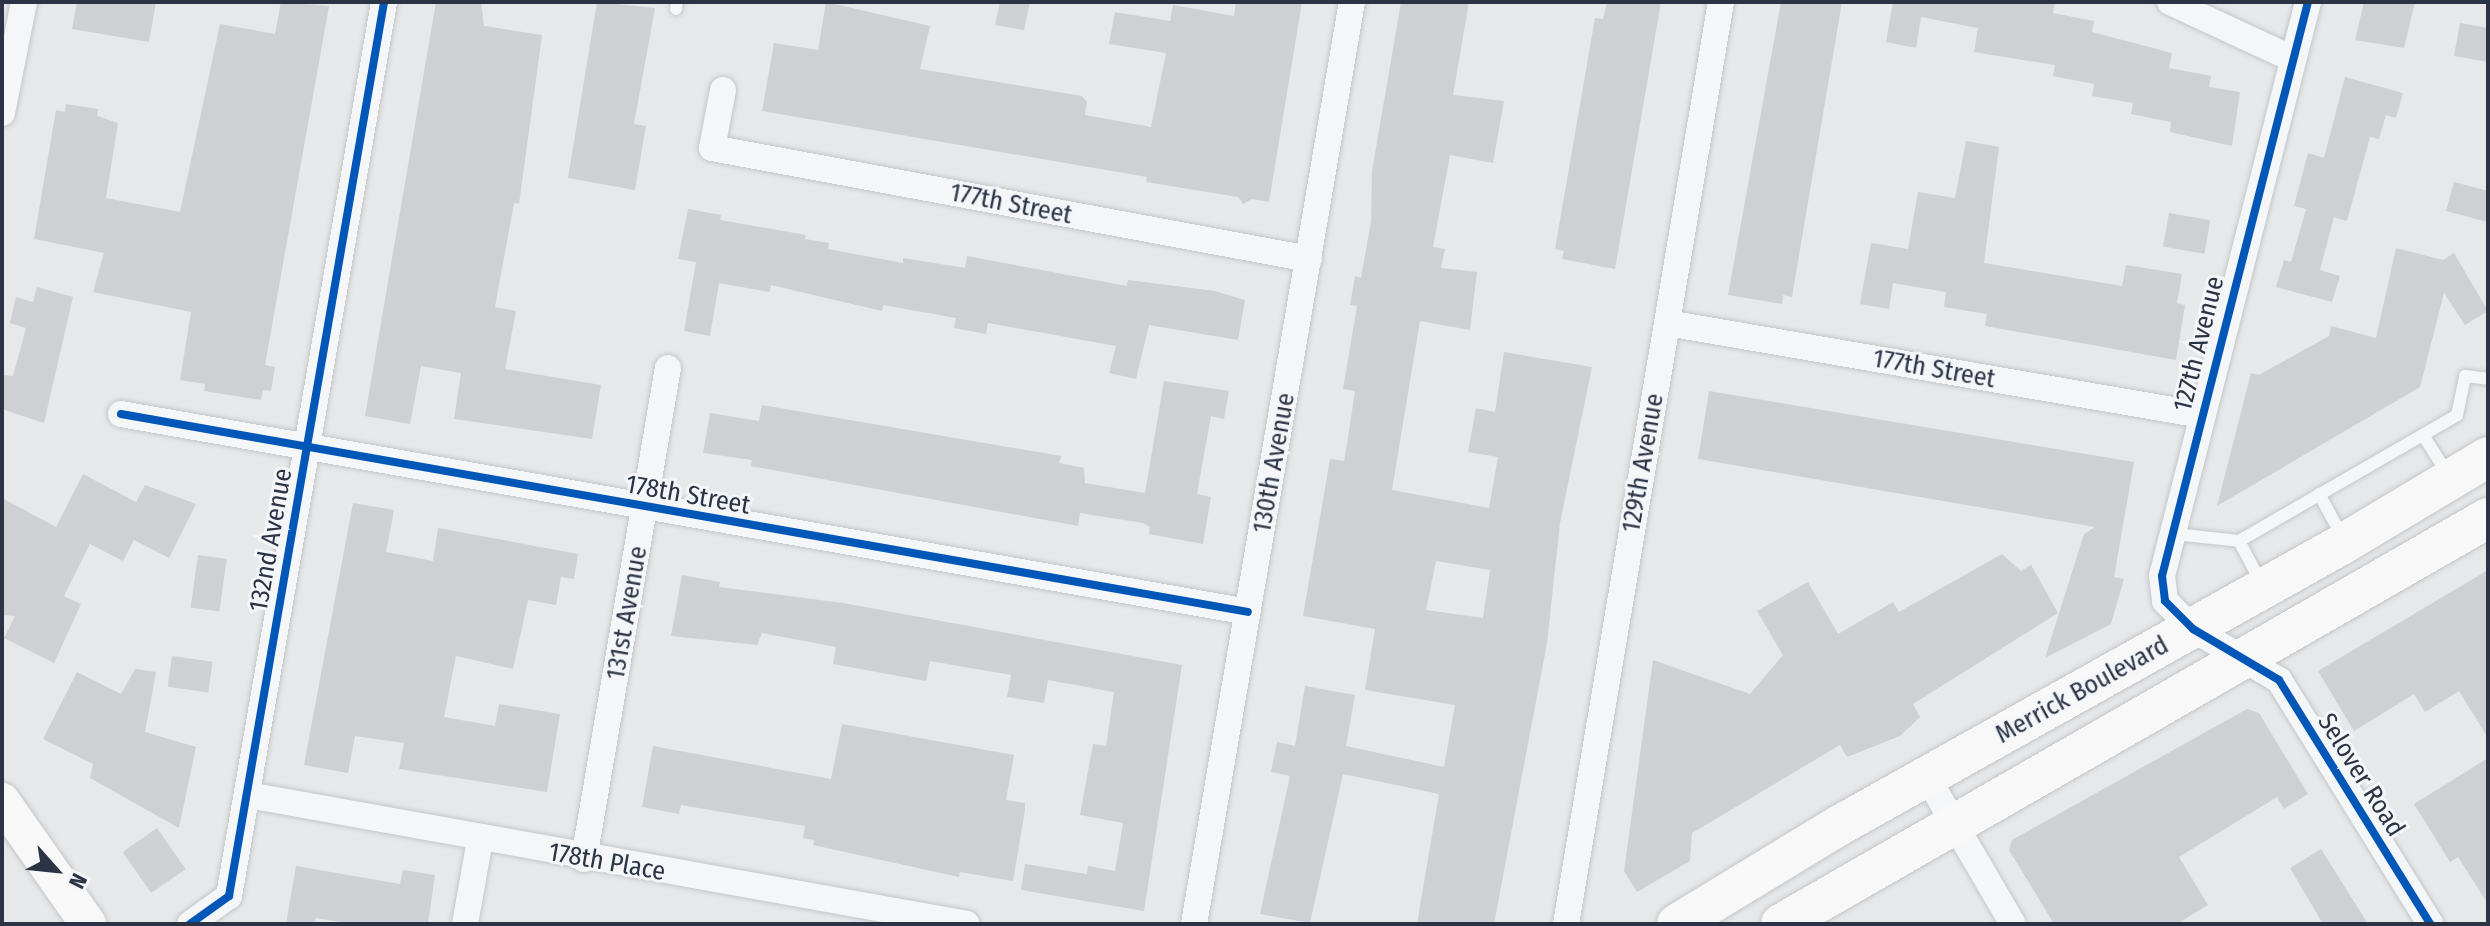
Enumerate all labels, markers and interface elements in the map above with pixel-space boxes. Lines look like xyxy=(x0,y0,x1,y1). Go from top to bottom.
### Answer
street label: 177th Street xyxy=(947,177,1075,231)
street label: 127th Avenue xyxy=(2167,273,2231,415)
street label: 177th Street xyxy=(1870,343,1998,395)
street label: 130th Avenue xyxy=(1246,390,1302,536)
street label: 129th Avenue xyxy=(1615,391,1671,535)
street label: 132nd Avenue xyxy=(243,466,299,614)
street label: 178th Street xyxy=(624,469,752,521)
street label: 131st Avenue xyxy=(600,544,654,682)
street label: Merrick Boulevard xyxy=(1990,630,2174,750)
street label: Selover Road xyxy=(2311,708,2411,842)
north arrow xyxy=(16,830,96,910)
street label: 178th Place xyxy=(546,836,668,888)
text: N xyxy=(63,869,93,893)

